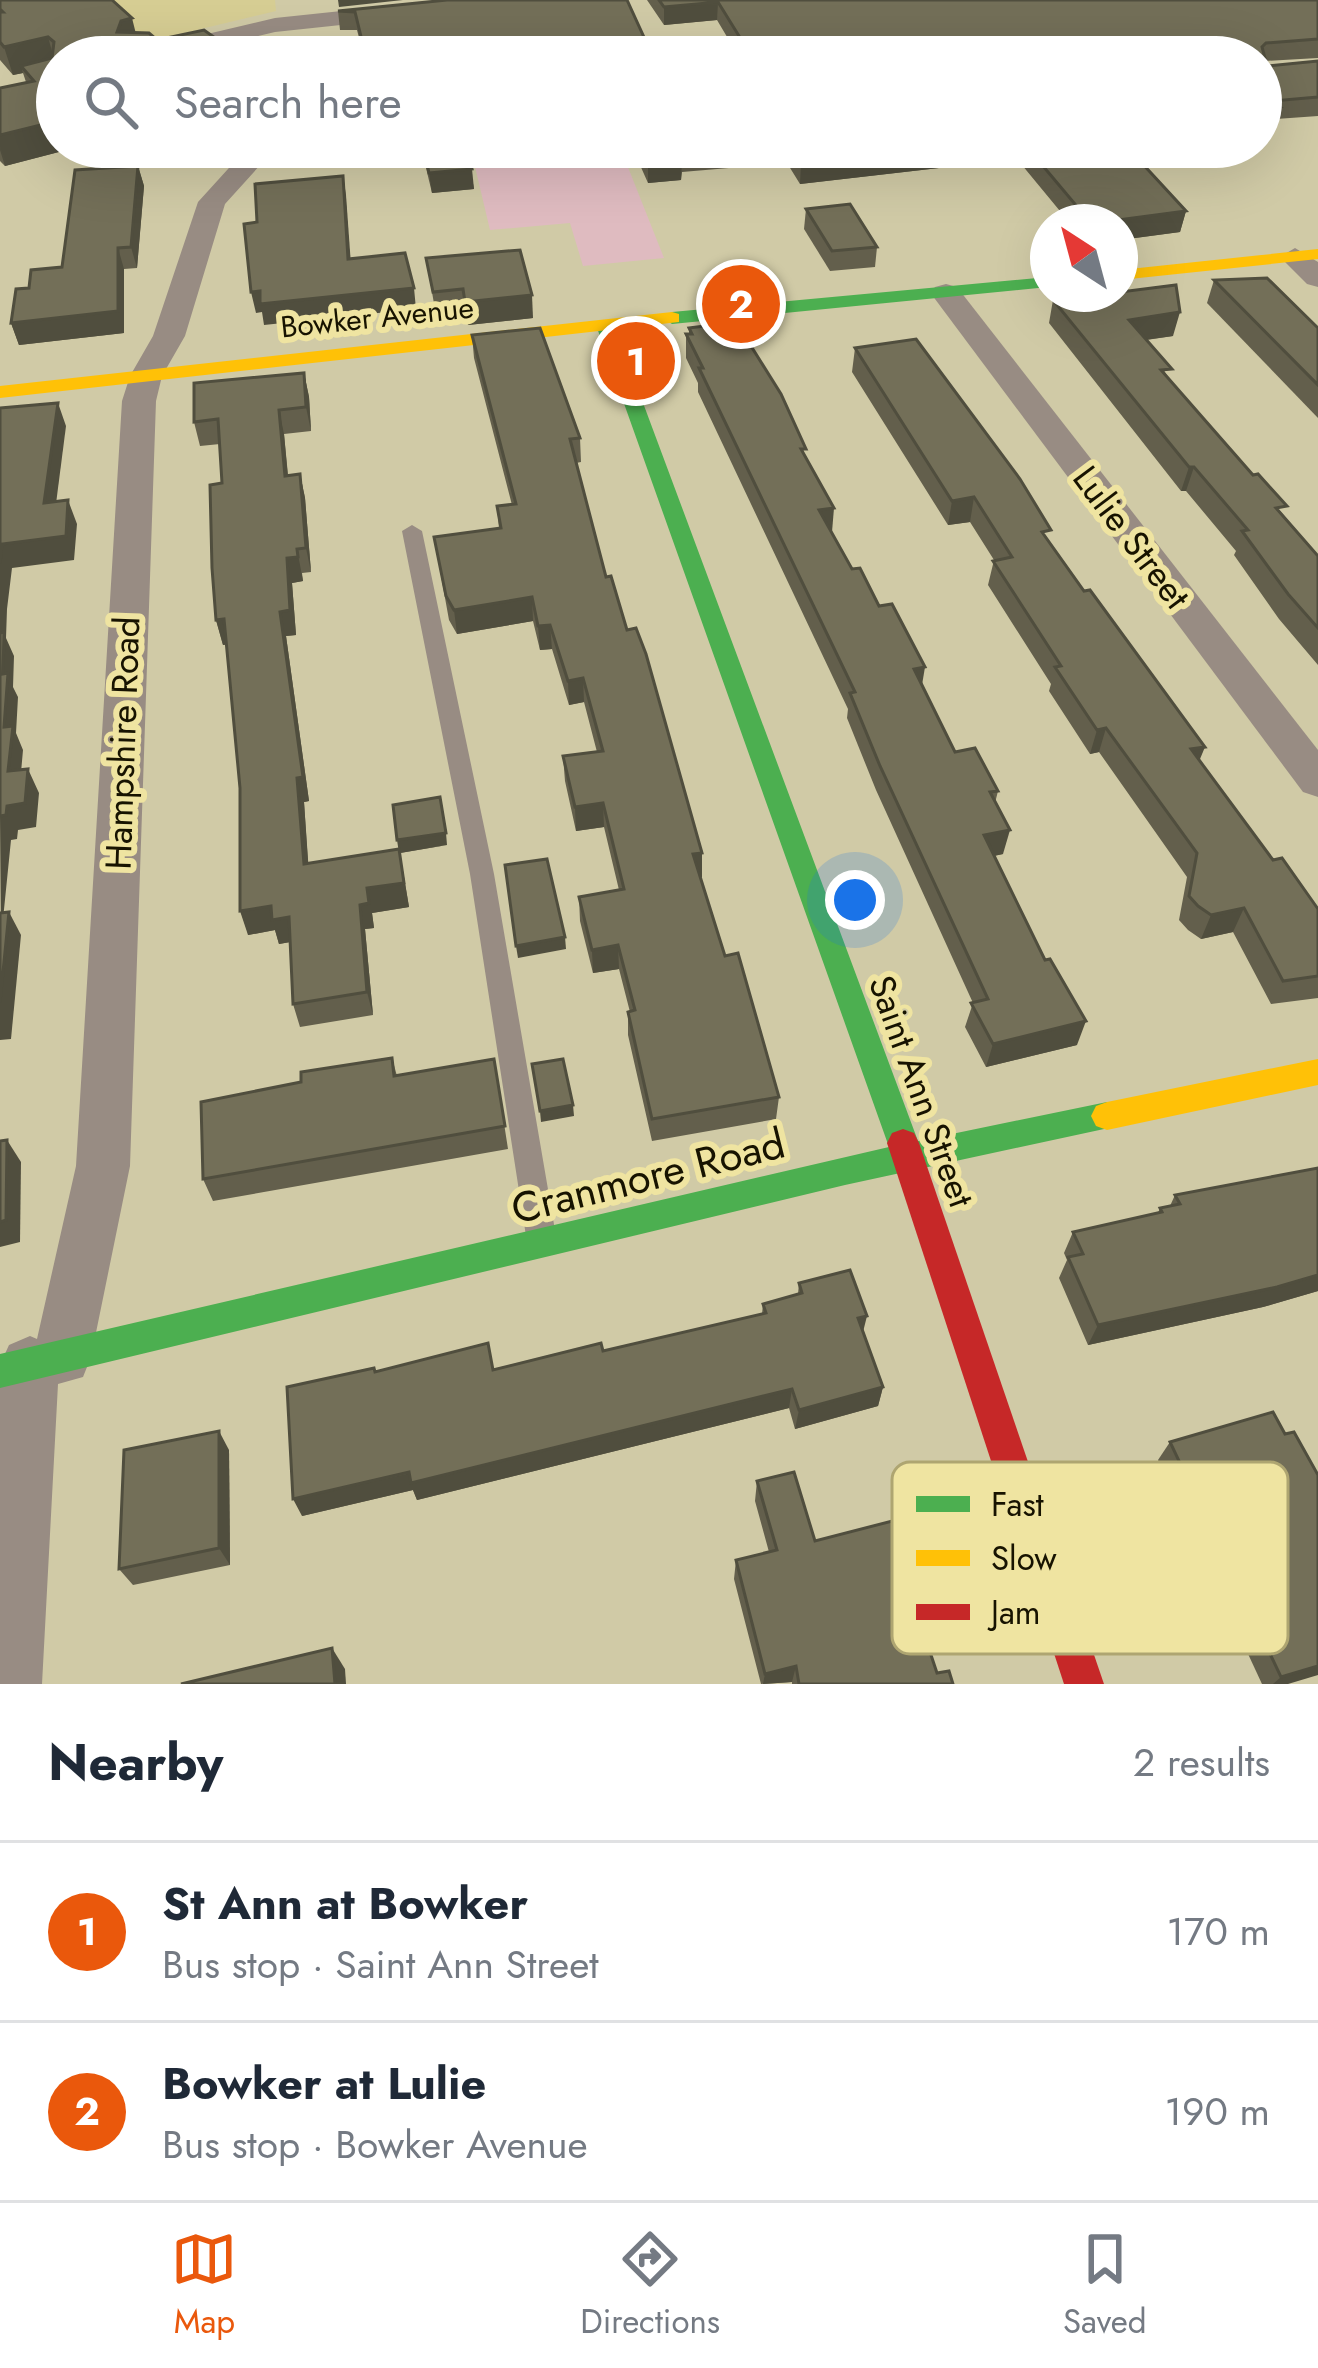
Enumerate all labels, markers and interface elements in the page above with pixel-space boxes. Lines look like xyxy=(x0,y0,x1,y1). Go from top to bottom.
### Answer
search box xyxy=(36,36,1282,168)
icon: search xyxy=(78,69,144,135)
text: Search here xyxy=(174,70,402,135)
north arrow xyxy=(1030,204,1138,312)
pin: 2 xyxy=(702,259,780,349)
street label: Bowker Avenue xyxy=(278,285,476,349)
pin: 1 xyxy=(597,316,675,406)
street label: Lulie Street xyxy=(1061,455,1203,620)
street label: Hampshire Road xyxy=(92,616,152,870)
your location xyxy=(825,870,885,930)
street label: Saint Ann Street xyxy=(856,968,988,1214)
street label: Cranmore Road xyxy=(505,1113,791,1239)
legend xyxy=(892,1462,1288,1654)
text: Fast xyxy=(991,1481,1044,1528)
text: Slow xyxy=(991,1535,1057,1582)
text: Jam xyxy=(987,1589,1041,1636)
text: Nearby xyxy=(48,1725,223,1799)
text: 2 results xyxy=(1133,1734,1270,1791)
text: St Ann at Bowker xyxy=(162,1871,528,1936)
text: 1 xyxy=(77,1903,97,1960)
text: 170 m xyxy=(1166,1903,1270,1960)
text: Bus stop · Saint Ann Street xyxy=(162,1936,599,1993)
text: Bowker at Lulie xyxy=(162,2051,486,2116)
text: 2 xyxy=(74,2083,100,2140)
text: 190 m xyxy=(1164,2083,1270,2140)
text: Bus stop · Bowker Avenue xyxy=(162,2116,588,2173)
tab: Map xyxy=(171,2226,237,2345)
tab: Directions xyxy=(580,2226,720,2345)
tab: Saved xyxy=(1063,2226,1147,2345)

